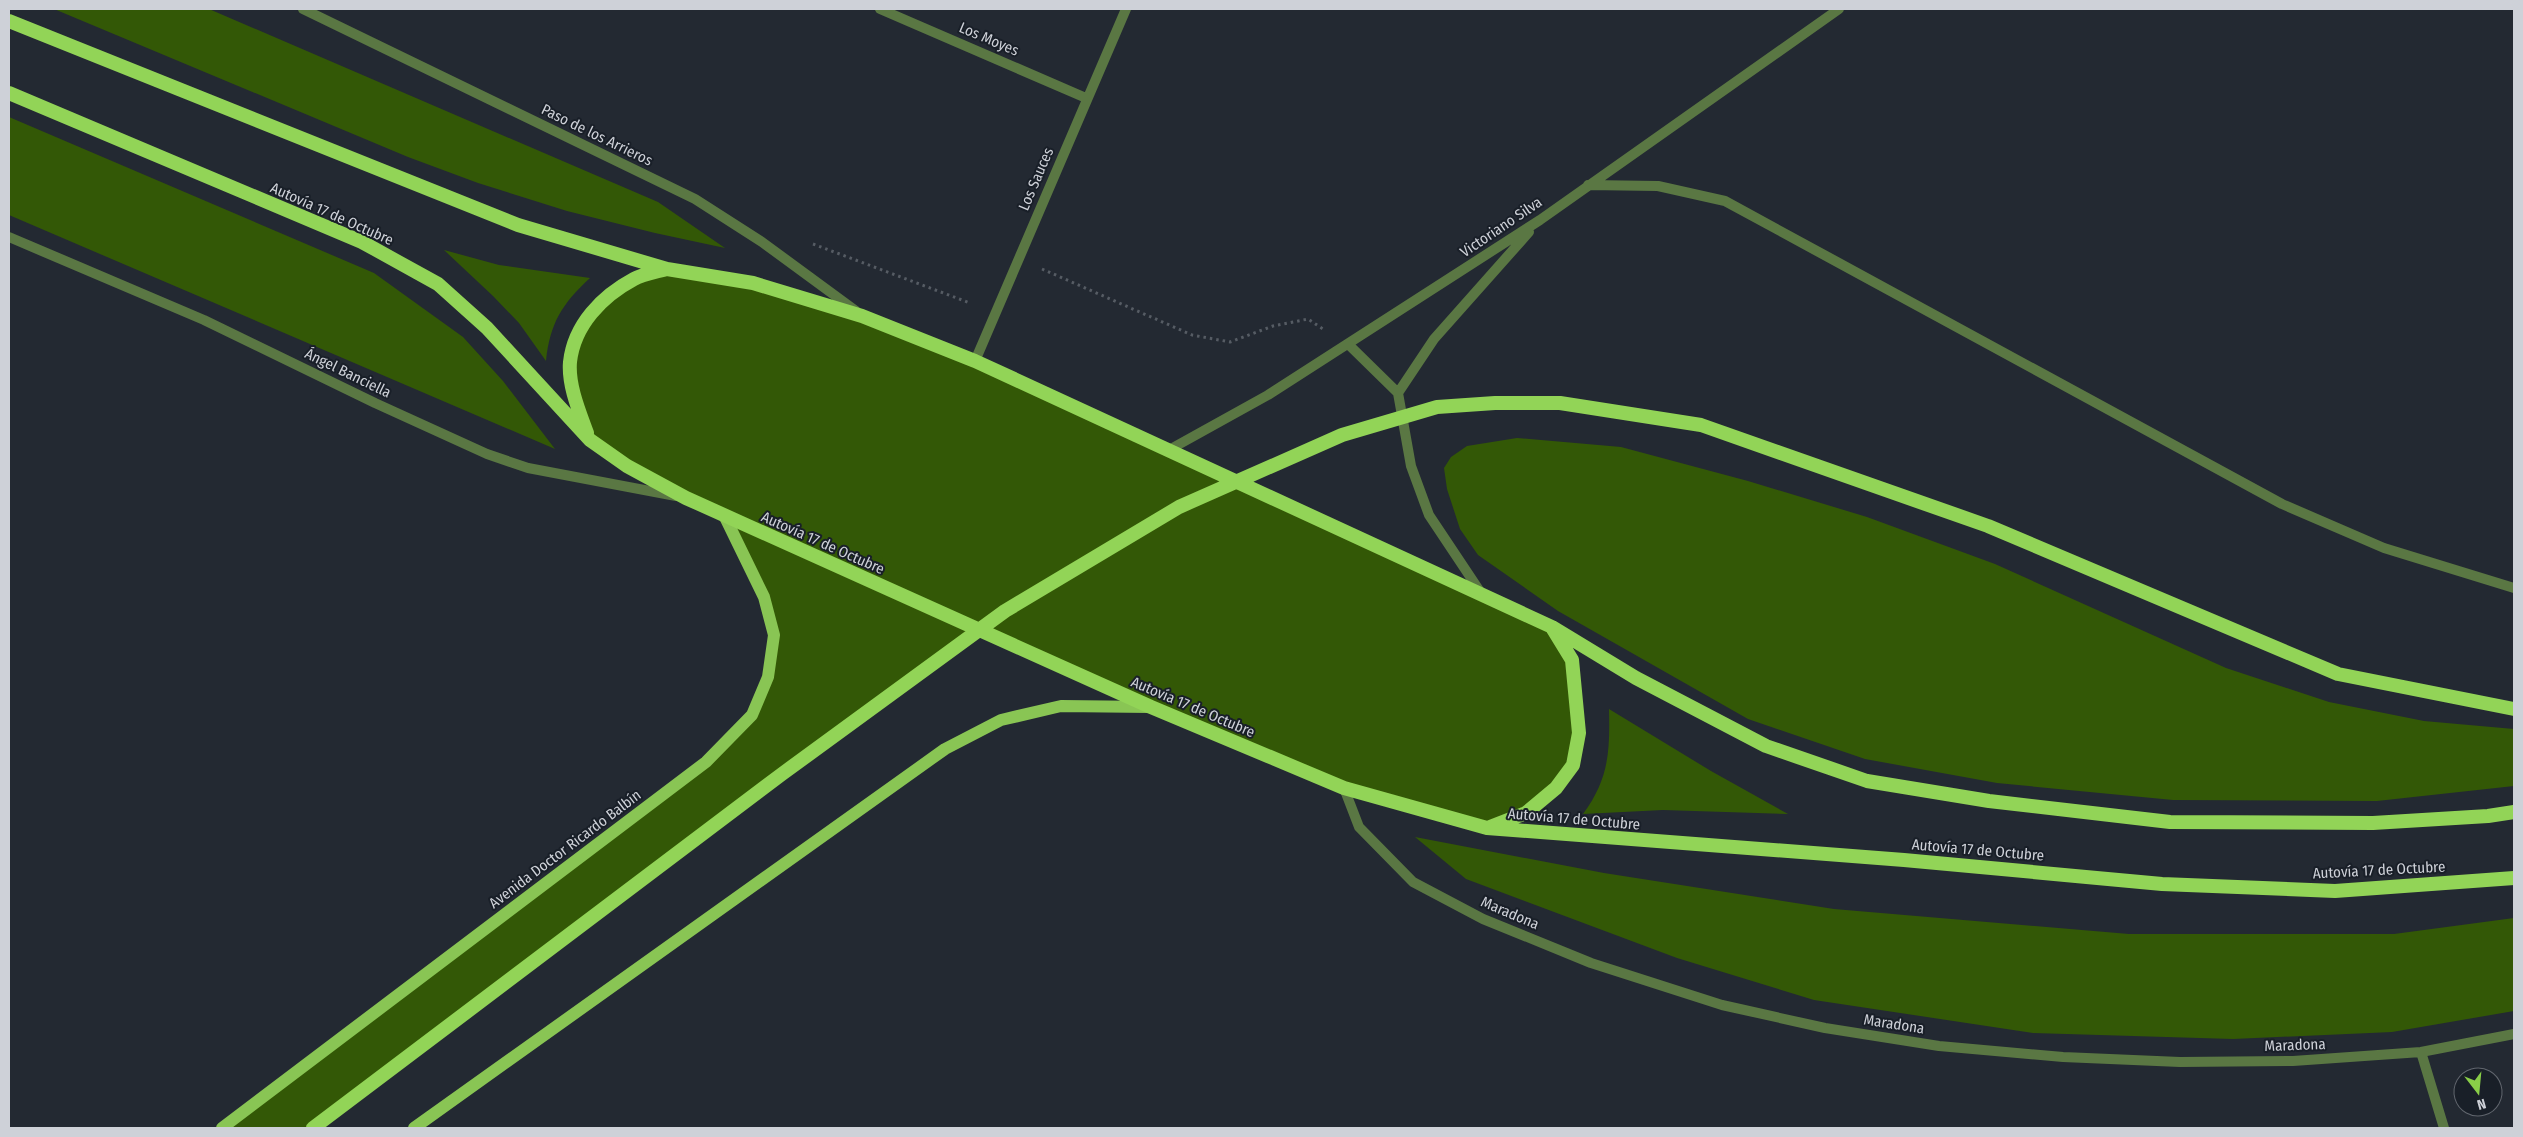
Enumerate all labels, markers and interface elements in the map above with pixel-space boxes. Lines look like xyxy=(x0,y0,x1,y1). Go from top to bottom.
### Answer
street label: Los Moyes xyxy=(956,18,1022,60)
street label: Paso de los Arrieros xyxy=(538,100,656,170)
street label: Los Sauces xyxy=(1015,145,1057,213)
street label: Autovía 17 de Octubre xyxy=(268,179,396,249)
street label: Victoriano Silva xyxy=(1457,193,1545,261)
street label: Ángel Banciella xyxy=(302,344,394,402)
street label: Autovía 17 de Octubre xyxy=(759,508,887,578)
street label: Autovía 17 de Octubre xyxy=(1128,673,1258,741)
street label: Avenida Doctor Ricardo Balbín xyxy=(485,786,645,912)
street label: Autovía 17 de Octubre xyxy=(1507,804,1641,834)
street label: Autovía 17 de Octubre xyxy=(1911,835,2045,865)
street label: Autovía 17 de Octubre xyxy=(2312,858,2446,882)
street label: Maradona xyxy=(1478,893,1542,933)
street label: Maradona xyxy=(1862,1010,1926,1038)
street label: Maradona xyxy=(2264,1035,2326,1055)
north arrow xyxy=(2453,1067,2503,1117)
text: N xyxy=(2475,1095,2488,1113)

